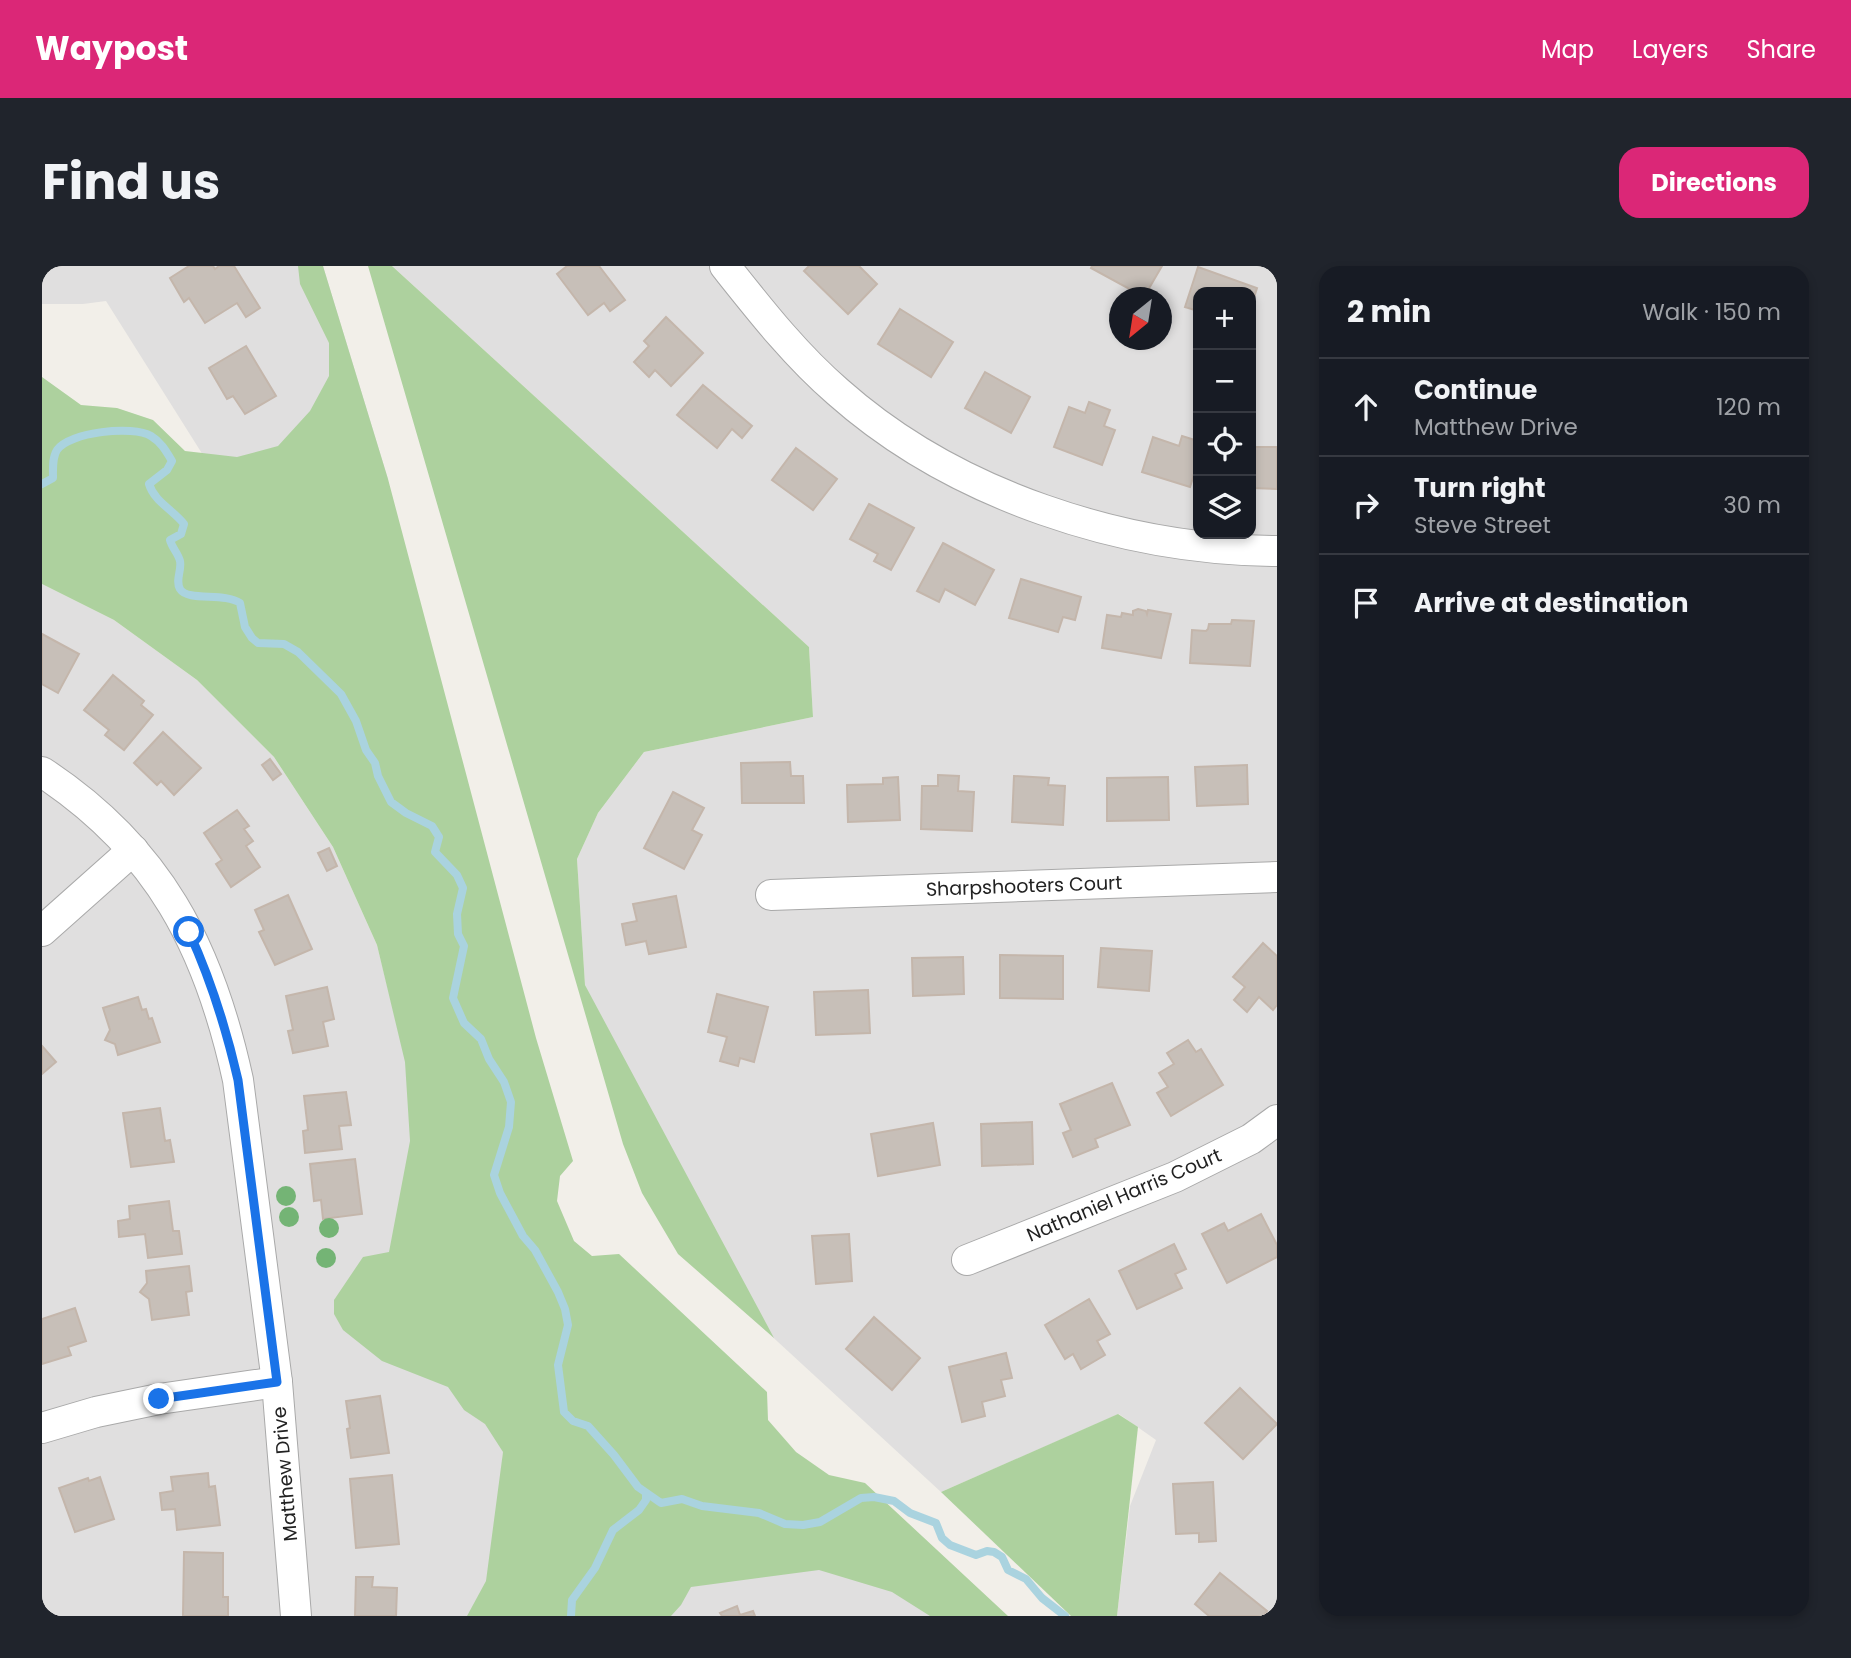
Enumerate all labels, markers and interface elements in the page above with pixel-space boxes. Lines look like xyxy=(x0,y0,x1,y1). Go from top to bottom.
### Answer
text: Waypost xyxy=(35,25,188,72)
text: Map xyxy=(1541,33,1594,66)
text: Layers xyxy=(1632,33,1708,66)
text: Share xyxy=(1746,33,1816,66)
button: Directions xyxy=(1619,147,1809,218)
text: Find us xyxy=(42,148,220,216)
north arrow xyxy=(1109,287,1172,350)
map controls xyxy=(1193,287,1256,539)
button: + xyxy=(1193,287,1256,350)
text: 2 min xyxy=(1347,290,1431,333)
text: Walk · 150 m xyxy=(1642,296,1781,328)
button: − xyxy=(1193,350,1256,413)
text: Continue xyxy=(1414,372,1537,408)
icon: ahead xyxy=(1347,388,1385,426)
text: 120 m xyxy=(1716,391,1781,423)
text: Matthew Drive xyxy=(1414,411,1578,443)
button: locate xyxy=(1193,413,1256,476)
text: Turn right xyxy=(1414,470,1546,506)
button: layers xyxy=(1193,476,1256,539)
icon: right xyxy=(1347,486,1385,524)
text: 30 m xyxy=(1723,489,1781,521)
text: Steve Street xyxy=(1414,509,1551,541)
icon: arrive xyxy=(1347,584,1385,622)
text: Arrive at destination xyxy=(1414,585,1689,621)
street label: Sharpshooters Court xyxy=(925,869,1123,903)
route start xyxy=(173,916,204,947)
street label: Nathaniel Harris Court xyxy=(1022,1142,1226,1248)
route end xyxy=(143,1383,174,1414)
street label: Matthew Drive xyxy=(266,1405,304,1543)

